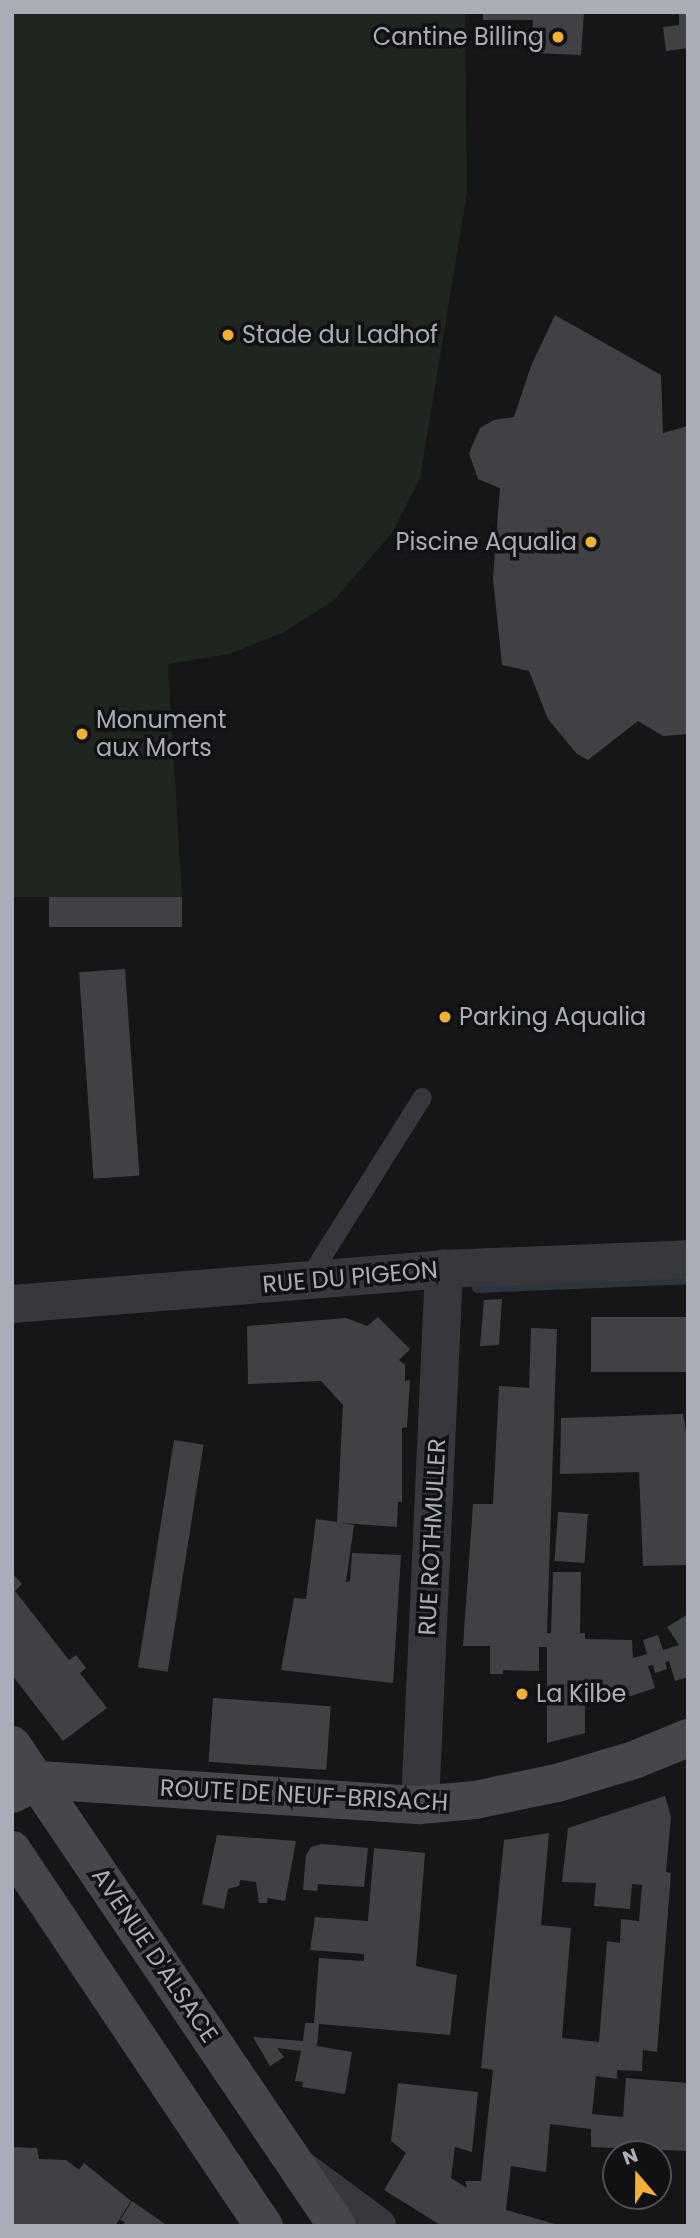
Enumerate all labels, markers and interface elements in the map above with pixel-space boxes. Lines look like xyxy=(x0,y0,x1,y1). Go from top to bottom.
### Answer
place label: Cantine Billing xyxy=(373,23,544,51)
marker: Cantine Billing xyxy=(550,29,566,45)
place label: Stade du Ladhof xyxy=(242,321,438,349)
marker: Stade du Ladhof xyxy=(220,327,236,343)
place label: Piscine Aqualia xyxy=(396,528,577,556)
marker: Piscine Aqualia xyxy=(583,534,599,550)
place label: Monument aux Morts xyxy=(96,706,226,762)
marker: Monument aux Morts xyxy=(74,726,90,742)
place label: Parking Aqualia xyxy=(459,1003,646,1031)
marker: Parking Aqualia xyxy=(437,1009,453,1025)
street label: RUE DU PIGEON xyxy=(261,1255,439,1299)
street label: RUE ROTHMULLER xyxy=(412,1438,452,1636)
place label: La Kilbe xyxy=(536,1680,626,1708)
marker: La Kilbe xyxy=(514,1686,530,1702)
street label: ROUTE DE NEUF-BRISACH xyxy=(159,1773,449,1817)
street label: AVENUE D'ALSACE xyxy=(86,1862,224,2048)
north arrow xyxy=(602,2140,672,2210)
text: N xyxy=(619,2142,642,2172)

